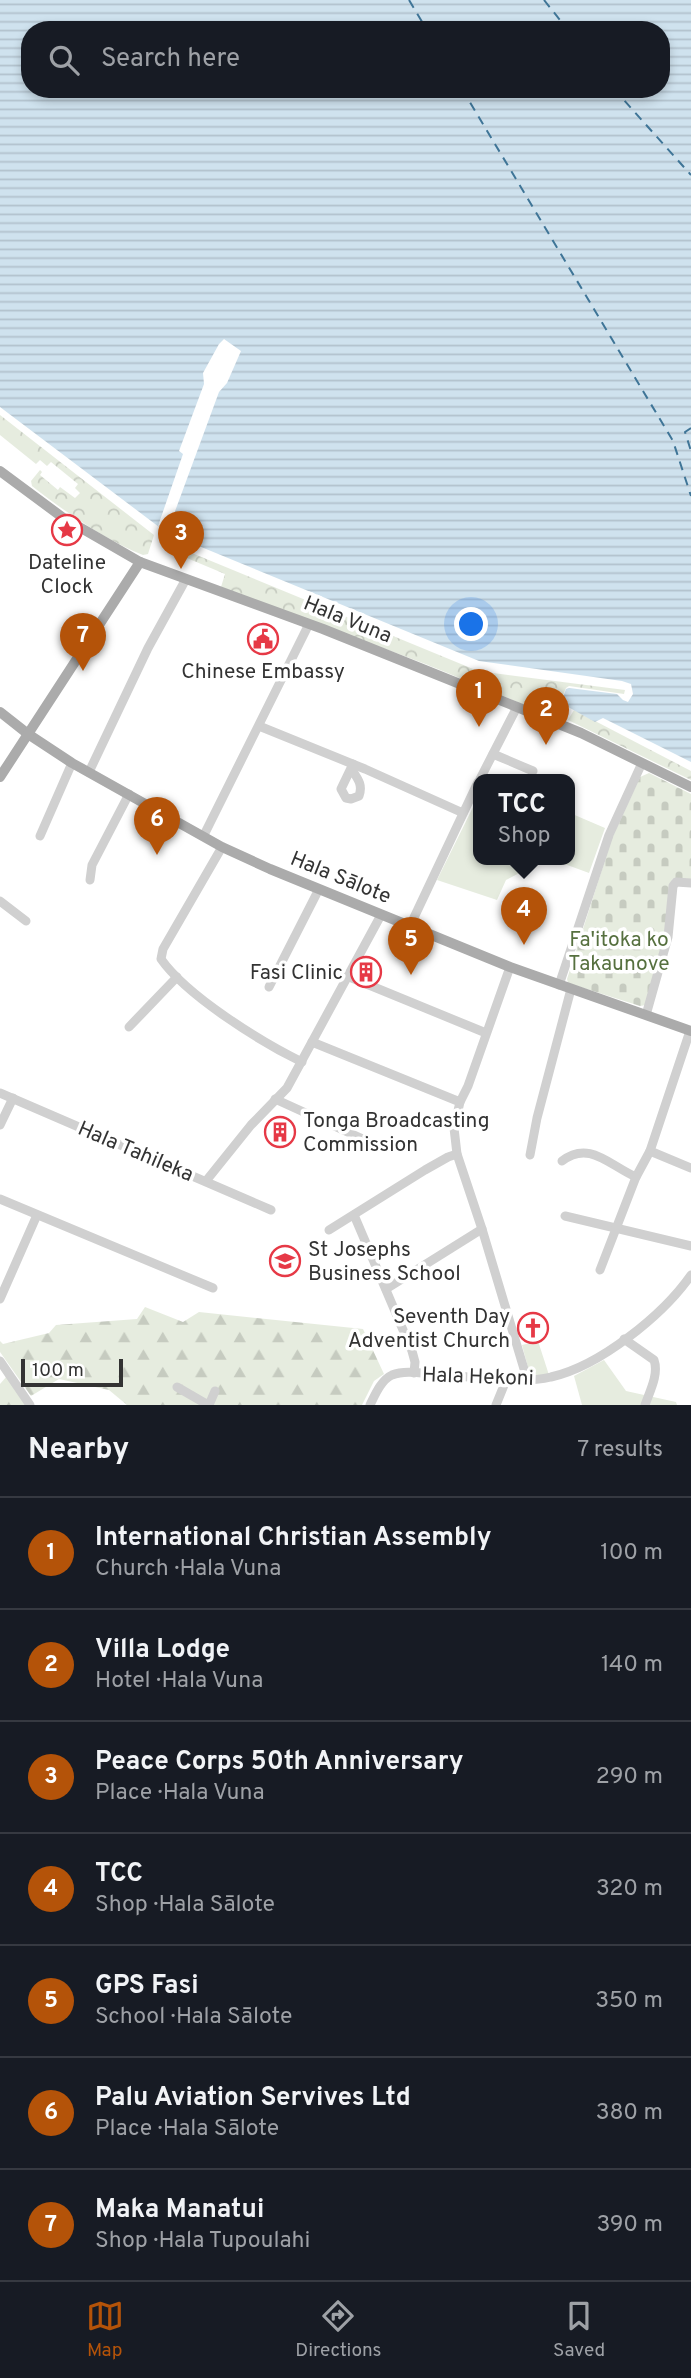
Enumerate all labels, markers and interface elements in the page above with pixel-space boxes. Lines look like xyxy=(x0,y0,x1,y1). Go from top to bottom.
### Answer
search box xyxy=(21,21,670,98)
icon: search xyxy=(45,41,83,79)
text: Search here xyxy=(101,43,240,76)
pin: 3 xyxy=(158,511,204,569)
place icon: Dateline Clock xyxy=(50,513,84,547)
place label: Dateline Clock xyxy=(28,550,106,601)
street label: Hala Vuna xyxy=(299,590,396,650)
your location xyxy=(454,607,488,641)
pin: 7 xyxy=(60,613,106,671)
public building icon: Chinese Embassy xyxy=(246,622,280,656)
place label: Chinese Embassy xyxy=(181,659,345,686)
pin: 1 xyxy=(456,669,502,727)
pin: 2 xyxy=(523,687,569,745)
popup xyxy=(473,774,575,865)
text: TCC xyxy=(498,789,546,822)
pin: 6 xyxy=(134,797,180,855)
text: Shop xyxy=(498,822,550,851)
street label: Hala Sālote xyxy=(286,846,395,911)
pin: 4 xyxy=(501,887,547,945)
pin: 5 xyxy=(388,917,434,975)
park label: Fa'itoka ko Takaunove xyxy=(568,927,670,978)
building icon: Fasi Clinic xyxy=(349,955,383,989)
place label: Fasi Clinic xyxy=(250,960,343,987)
place label: Tonga Broadcasting Commission xyxy=(303,1108,489,1159)
building icon: Tonga Broadcasting Commission xyxy=(263,1115,297,1149)
street label: Hala Tahileka xyxy=(73,1116,197,1189)
place label: St Josephs Business School xyxy=(308,1237,461,1288)
school or university icon: St Josephs Business School xyxy=(268,1244,302,1278)
place label: Seventh Day Adventist Church xyxy=(348,1304,510,1355)
church icon: Seventh Day Adventist Church xyxy=(516,1311,550,1345)
scale bar xyxy=(21,1356,122,1388)
text: 100 m xyxy=(32,1359,84,1383)
street label: Hala Hekoni xyxy=(422,1362,534,1393)
text: Nearby xyxy=(28,1432,129,1469)
text: 7 results xyxy=(577,1436,663,1465)
text: International Christian Assembly xyxy=(95,1522,491,1555)
text: 1 xyxy=(46,1539,56,1568)
text: 100 m xyxy=(600,1539,663,1568)
text: Church · Hala Vuna xyxy=(95,1555,281,1584)
text: Villa Lodge xyxy=(95,1634,230,1667)
text: 2 xyxy=(44,1651,58,1680)
text: 140 m xyxy=(601,1651,663,1680)
text: Hotel · Hala Vuna xyxy=(95,1667,263,1696)
text: Peace Corps 50th Anniversary xyxy=(95,1746,464,1779)
text: 3 xyxy=(44,1763,58,1792)
text: 290 m xyxy=(596,1763,663,1792)
text: Place · Hala Vuna xyxy=(95,1779,265,1808)
text: TCC xyxy=(95,1858,143,1891)
text: 4 xyxy=(44,1875,58,1904)
text: 320 m xyxy=(596,1875,663,1904)
text: Shop · Hala Sālote xyxy=(95,1891,275,1920)
text: GPS Fasi xyxy=(95,1970,199,2003)
text: 5 xyxy=(44,1987,58,2016)
text: 350 m xyxy=(595,1987,663,2016)
text: School · Hala Sālote xyxy=(95,2003,292,2032)
text: Palu Aviation Servives Ltd xyxy=(95,2082,411,2115)
text: 6 xyxy=(44,2099,58,2128)
text: 380 m xyxy=(596,2099,663,2128)
text: Place · Hala Sālote xyxy=(95,2115,279,2144)
text: Maka Manatui xyxy=(95,2194,264,2227)
text: 7 xyxy=(45,2211,57,2240)
text: 390 m xyxy=(596,2211,663,2240)
text: Shop · Hala Tupoulahi xyxy=(95,2227,310,2256)
tab: Map xyxy=(86,2297,124,2363)
tab: Directions xyxy=(295,2297,382,2363)
tab: Saved xyxy=(553,2297,605,2363)

